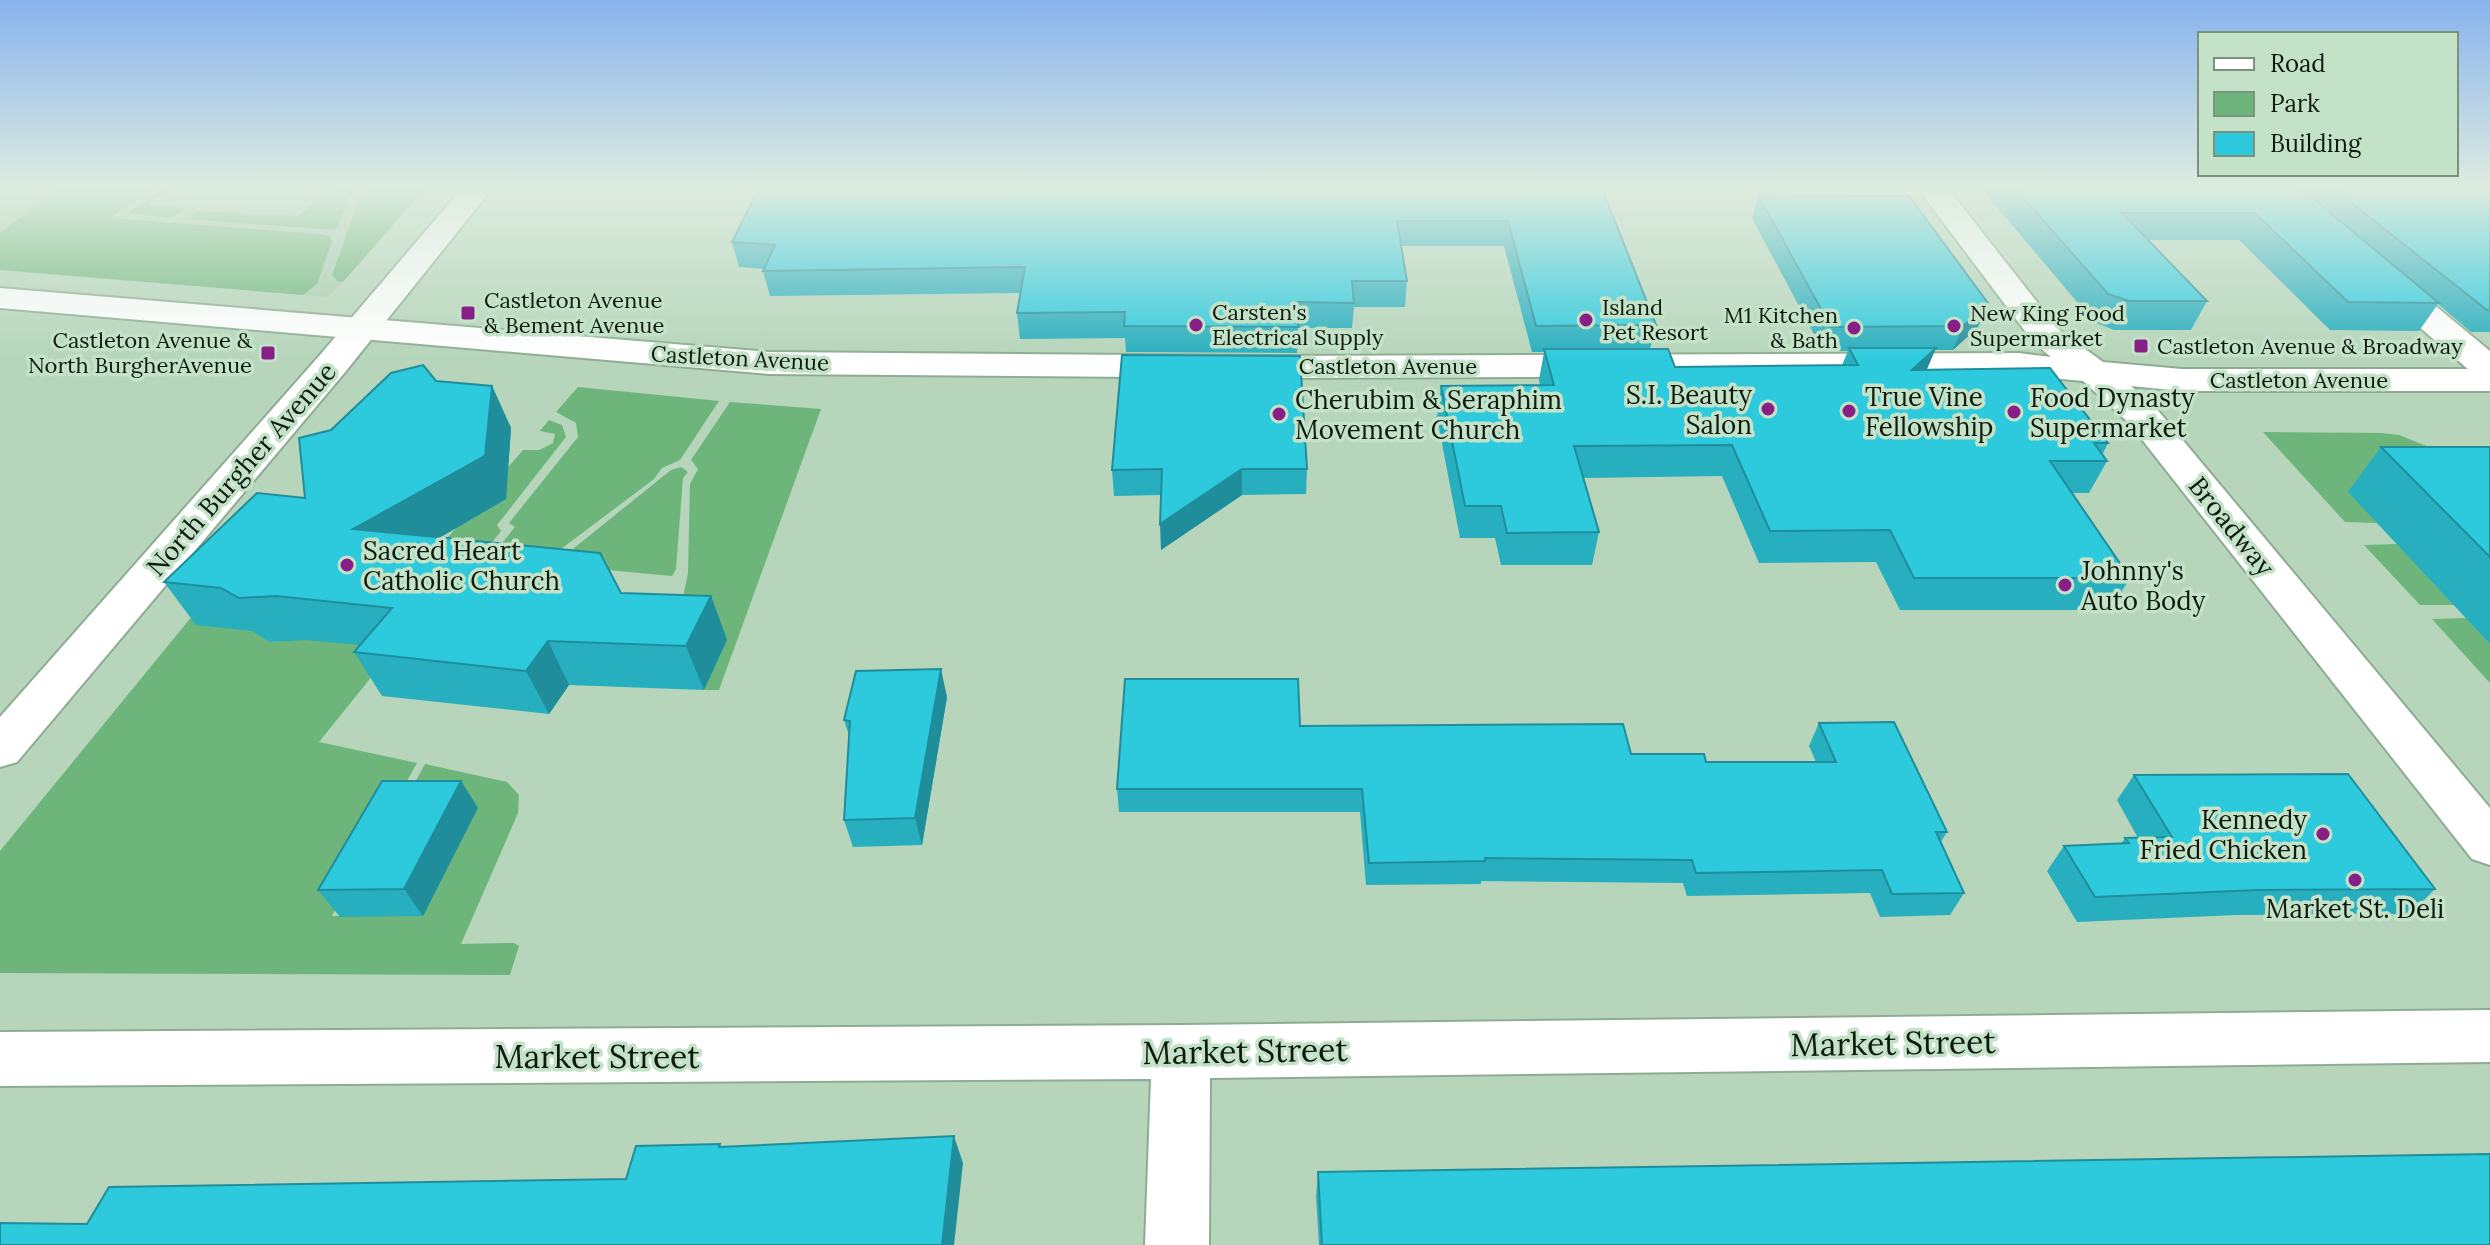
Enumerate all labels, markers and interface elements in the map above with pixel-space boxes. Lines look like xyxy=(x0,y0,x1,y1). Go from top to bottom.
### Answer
legend xyxy=(2198,32,2458,176)
text: Road xyxy=(2270,48,2326,79)
text: Park xyxy=(2270,88,2320,119)
text: Building xyxy=(2270,128,2362,159)
place label: Castleton Avenue & Bement Avenue xyxy=(484,286,664,339)
place label: Island Pet Resort xyxy=(1602,293,1709,346)
place label: Carsten's Electrical Supply xyxy=(1212,298,1384,351)
place label: New King Food Supermarket xyxy=(1970,299,2125,352)
place label: M1 Kitchen & Bath xyxy=(1724,301,1838,354)
marker: Castleton Avenue & Bement Avenue xyxy=(459,304,477,322)
marker: Island Pet Resort xyxy=(1577,311,1595,329)
marker: Carsten's Electrical Supply xyxy=(1187,316,1205,334)
marker: New King Food Supermarket xyxy=(1945,317,1963,335)
marker: M1 Kitchen & Bath xyxy=(1845,319,1863,337)
place label: Castleton Avenue & North BurgherAvenue xyxy=(28,326,253,379)
place label: Castleton Avenue & Broadway xyxy=(2157,332,2463,360)
marker: Castleton Avenue & Broadway xyxy=(2132,337,2150,355)
street label: Castleton Avenue xyxy=(650,339,830,377)
marker: Castleton Avenue & North BurgherAvenue xyxy=(259,344,277,362)
street label: Castleton Avenue xyxy=(1299,352,1477,380)
street label: North Burgher Avenue xyxy=(139,355,343,583)
street label: Castleton Avenue xyxy=(2210,366,2388,394)
place label: S.I. Beauty Salon xyxy=(1626,378,1752,441)
place label: True Vine Fellowship xyxy=(1865,380,1993,443)
place label: Food Dynasty Supermarket xyxy=(2030,381,2195,444)
place label: Cherubim & Seraphim Movement Church xyxy=(1295,383,1562,446)
marker: S.I. Beauty Salon xyxy=(1759,400,1777,418)
marker: True Vine Fellowship xyxy=(1840,402,1858,420)
marker: Food Dynasty Supermarket xyxy=(2005,403,2023,421)
marker: Cherubim & Seraphim Movement Church xyxy=(1270,405,1288,423)
street label: Broadway xyxy=(2182,470,2282,583)
place label: Sacred Heart Catholic Church xyxy=(363,534,560,597)
place label: Johnny's Auto Body xyxy=(2080,554,2206,617)
marker: Sacred Heart Catholic Church xyxy=(338,556,356,574)
marker: Johnny's Auto Body xyxy=(2056,576,2074,594)
place label: Kennedy Fried Chicken xyxy=(2140,803,2307,866)
marker: Kennedy Fried Chicken xyxy=(2314,825,2332,843)
marker: Market St. Deli xyxy=(2346,871,2364,889)
place label: Market St. Deli xyxy=(2266,892,2444,925)
street label: Market Street xyxy=(1790,1021,1997,1065)
street label: Market Street xyxy=(1142,1029,1349,1073)
street label: Market Street xyxy=(494,1036,700,1077)

